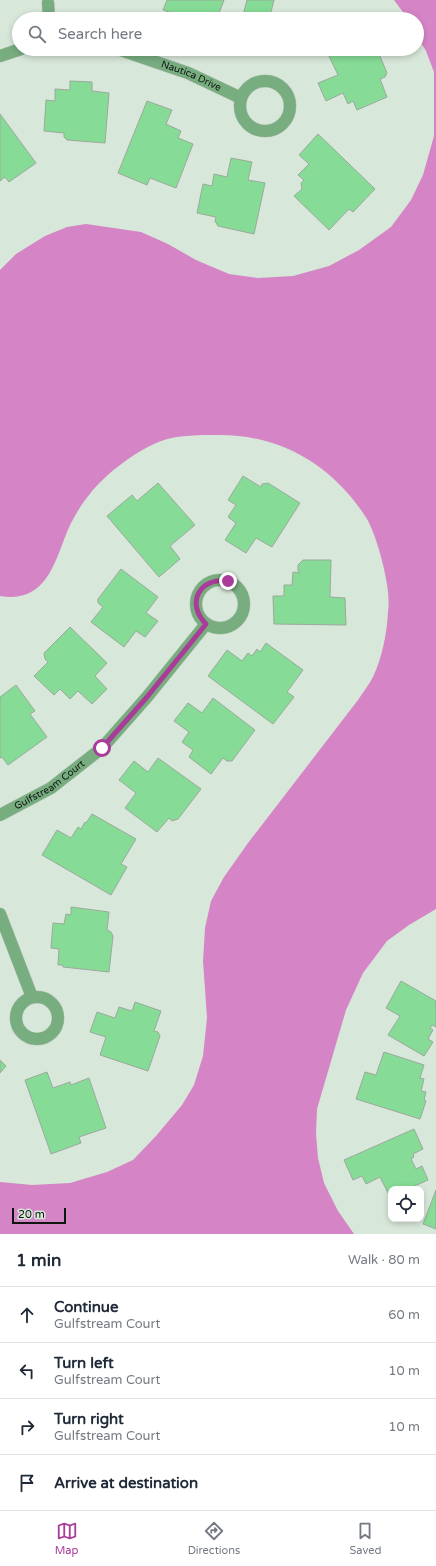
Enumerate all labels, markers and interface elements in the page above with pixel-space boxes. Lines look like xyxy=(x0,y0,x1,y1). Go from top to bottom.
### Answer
search box xyxy=(12,12,424,56)
icon: search xyxy=(26,23,48,45)
text: Search here xyxy=(58,25,142,43)
street label: Nautica Drive xyxy=(159,58,224,94)
route end xyxy=(219,572,237,590)
route start xyxy=(93,739,111,757)
street label: Gulfstream Court xyxy=(12,758,87,812)
map controls xyxy=(388,1186,424,1222)
button: locate xyxy=(388,1186,424,1222)
scale bar xyxy=(12,1206,66,1225)
text: 20 m xyxy=(18,1208,45,1221)
text: 1 min xyxy=(16,1250,61,1271)
text: Walk · 80 m xyxy=(348,1252,420,1268)
text: Continue xyxy=(54,1298,118,1316)
icon: ahead xyxy=(16,1304,38,1326)
text: 60 m xyxy=(388,1307,420,1323)
text: Gulfstream Court xyxy=(54,1316,160,1332)
text: Turn left xyxy=(54,1354,114,1372)
icon: left xyxy=(16,1360,38,1382)
text: 10 m xyxy=(388,1363,420,1379)
text: Gulfstream Court xyxy=(54,1372,160,1388)
text: Turn right xyxy=(54,1410,124,1428)
icon: right xyxy=(16,1416,38,1438)
text: 10 m xyxy=(388,1419,420,1435)
text: Gulfstream Court xyxy=(54,1428,160,1444)
icon: arrive xyxy=(16,1472,38,1494)
text: Arrive at destination xyxy=(54,1474,198,1492)
tab: Map xyxy=(55,1520,78,1557)
tab: Directions xyxy=(188,1520,240,1557)
tab: Saved xyxy=(350,1520,381,1557)

